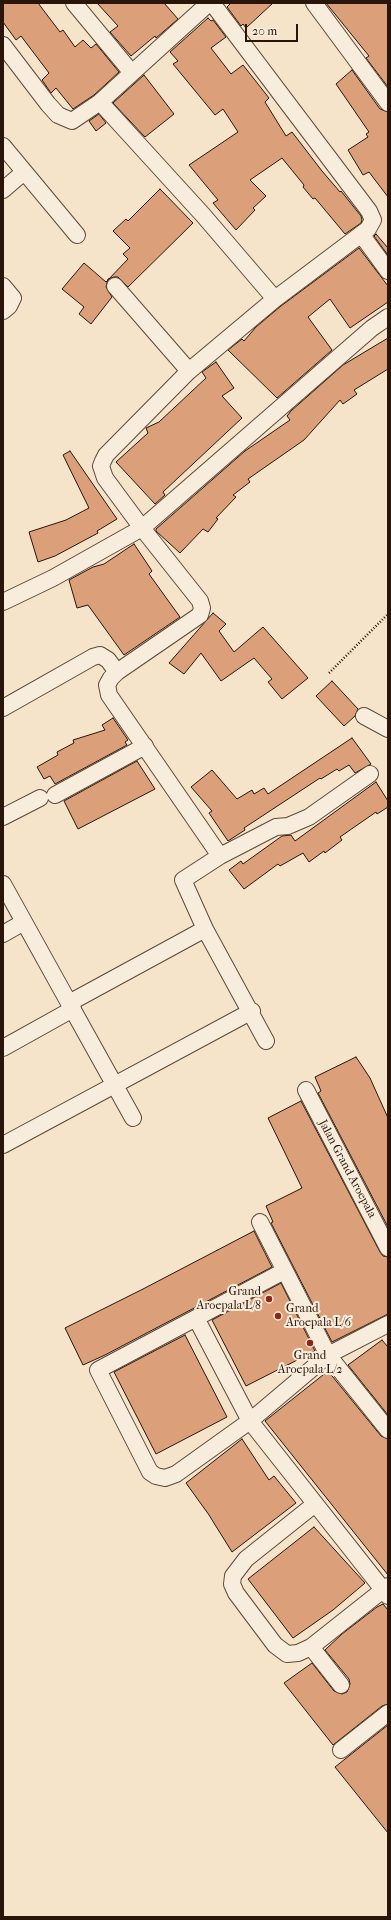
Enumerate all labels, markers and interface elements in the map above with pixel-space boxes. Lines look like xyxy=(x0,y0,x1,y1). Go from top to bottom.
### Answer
scale bar xyxy=(247,16,300,42)
text: 20 m xyxy=(252,24,277,38)
street label: Jalan Grand Aroepala xyxy=(315,1117,379,1221)
place label: Grand Aroepala L/8 xyxy=(196,1285,261,1313)
marker: Grand Aroepala L/8 xyxy=(264,1294,274,1304)
place label: Grand Aroepala L/6 xyxy=(286,1302,351,1330)
marker: Grand Aroepala L/6 xyxy=(273,1311,283,1321)
marker: Grand Aroepala L/2 xyxy=(305,1338,315,1348)
place label: Grand Aroepala L/2 xyxy=(278,1349,342,1377)

